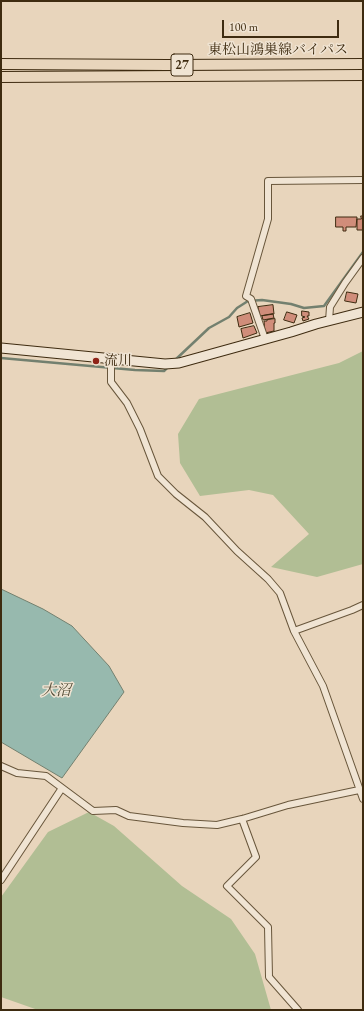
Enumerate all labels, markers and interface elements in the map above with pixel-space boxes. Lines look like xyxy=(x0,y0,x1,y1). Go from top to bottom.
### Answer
scale bar xyxy=(224,12,341,38)
text: 100 m xyxy=(229,19,258,35)
street label: 東松山鴻巣線バイパス xyxy=(208,42,348,58)
road number: 27 xyxy=(171,54,193,76)
place label: 流川 xyxy=(104,353,132,369)
marker: 流川 xyxy=(91,356,101,366)
water label: 大沼 xyxy=(41,682,71,700)

